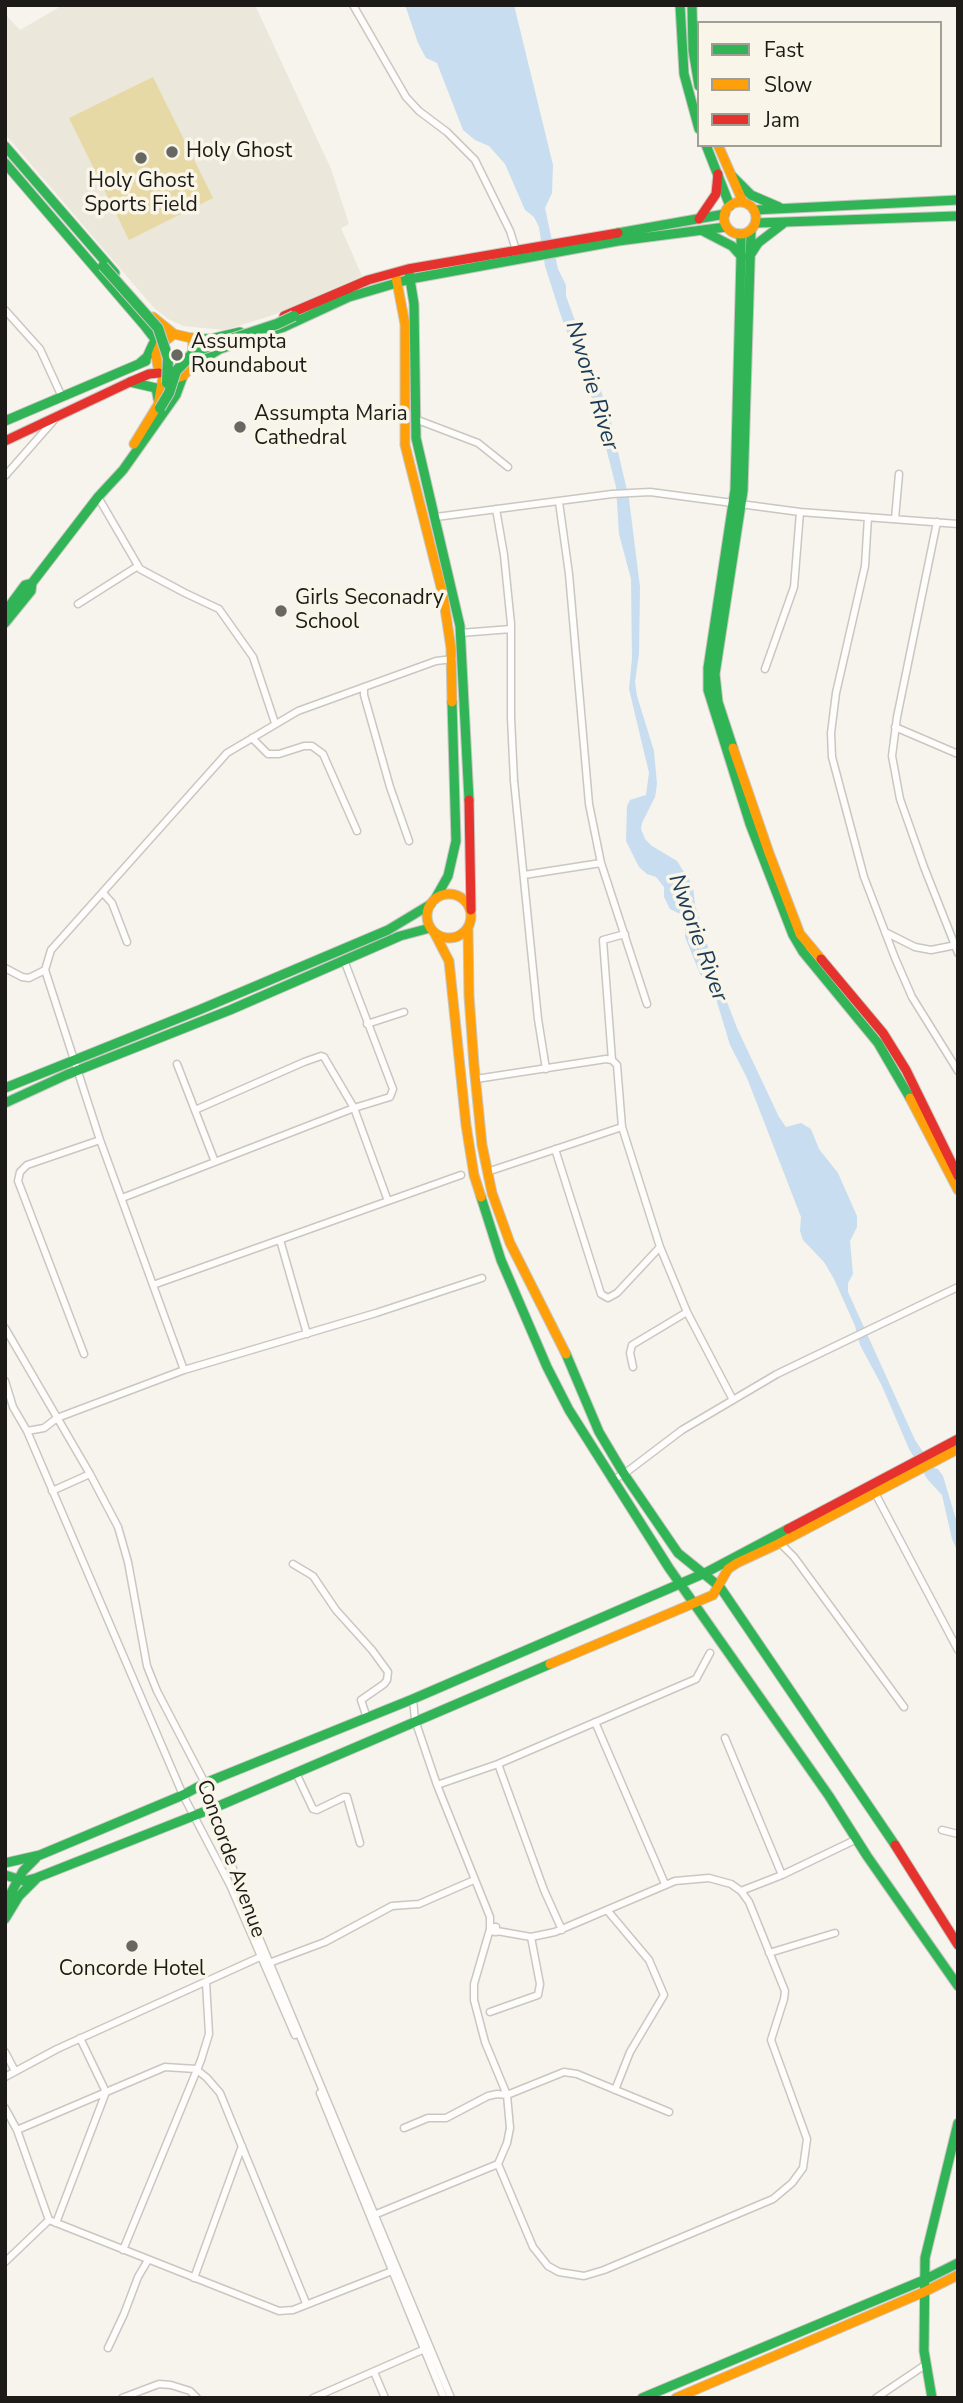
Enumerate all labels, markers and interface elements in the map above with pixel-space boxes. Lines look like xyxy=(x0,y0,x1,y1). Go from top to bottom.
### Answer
legend xyxy=(697,21,942,147)
text: Fast xyxy=(764,36,804,64)
text: Slow xyxy=(764,71,812,99)
text: Jam xyxy=(764,106,800,134)
place label: Holy Ghost xyxy=(186,139,292,165)
marker: Holy Ghost xyxy=(164,144,180,160)
marker: Holy Ghost Sports Field xyxy=(133,150,149,166)
place label: Holy Ghost Sports Field xyxy=(84,169,198,219)
water label: Nworie River xyxy=(558,318,624,454)
place label: Assumpta Roundabout xyxy=(191,330,307,380)
marker: Assumpta Roundabout xyxy=(169,347,185,363)
place label: Assumpta Maria Cathedral xyxy=(254,402,408,452)
marker: Assumpta Maria Cathedral xyxy=(232,419,248,435)
place label: Girls Seconadry School xyxy=(295,586,444,636)
marker: Girls Seconadry School xyxy=(273,603,289,619)
water label: Nworie River xyxy=(661,871,733,1005)
street label: Concorde Avenue xyxy=(190,1777,270,1941)
marker: Concorde Hotel xyxy=(124,1938,140,1954)
place label: Concorde Hotel xyxy=(59,1957,205,1983)

